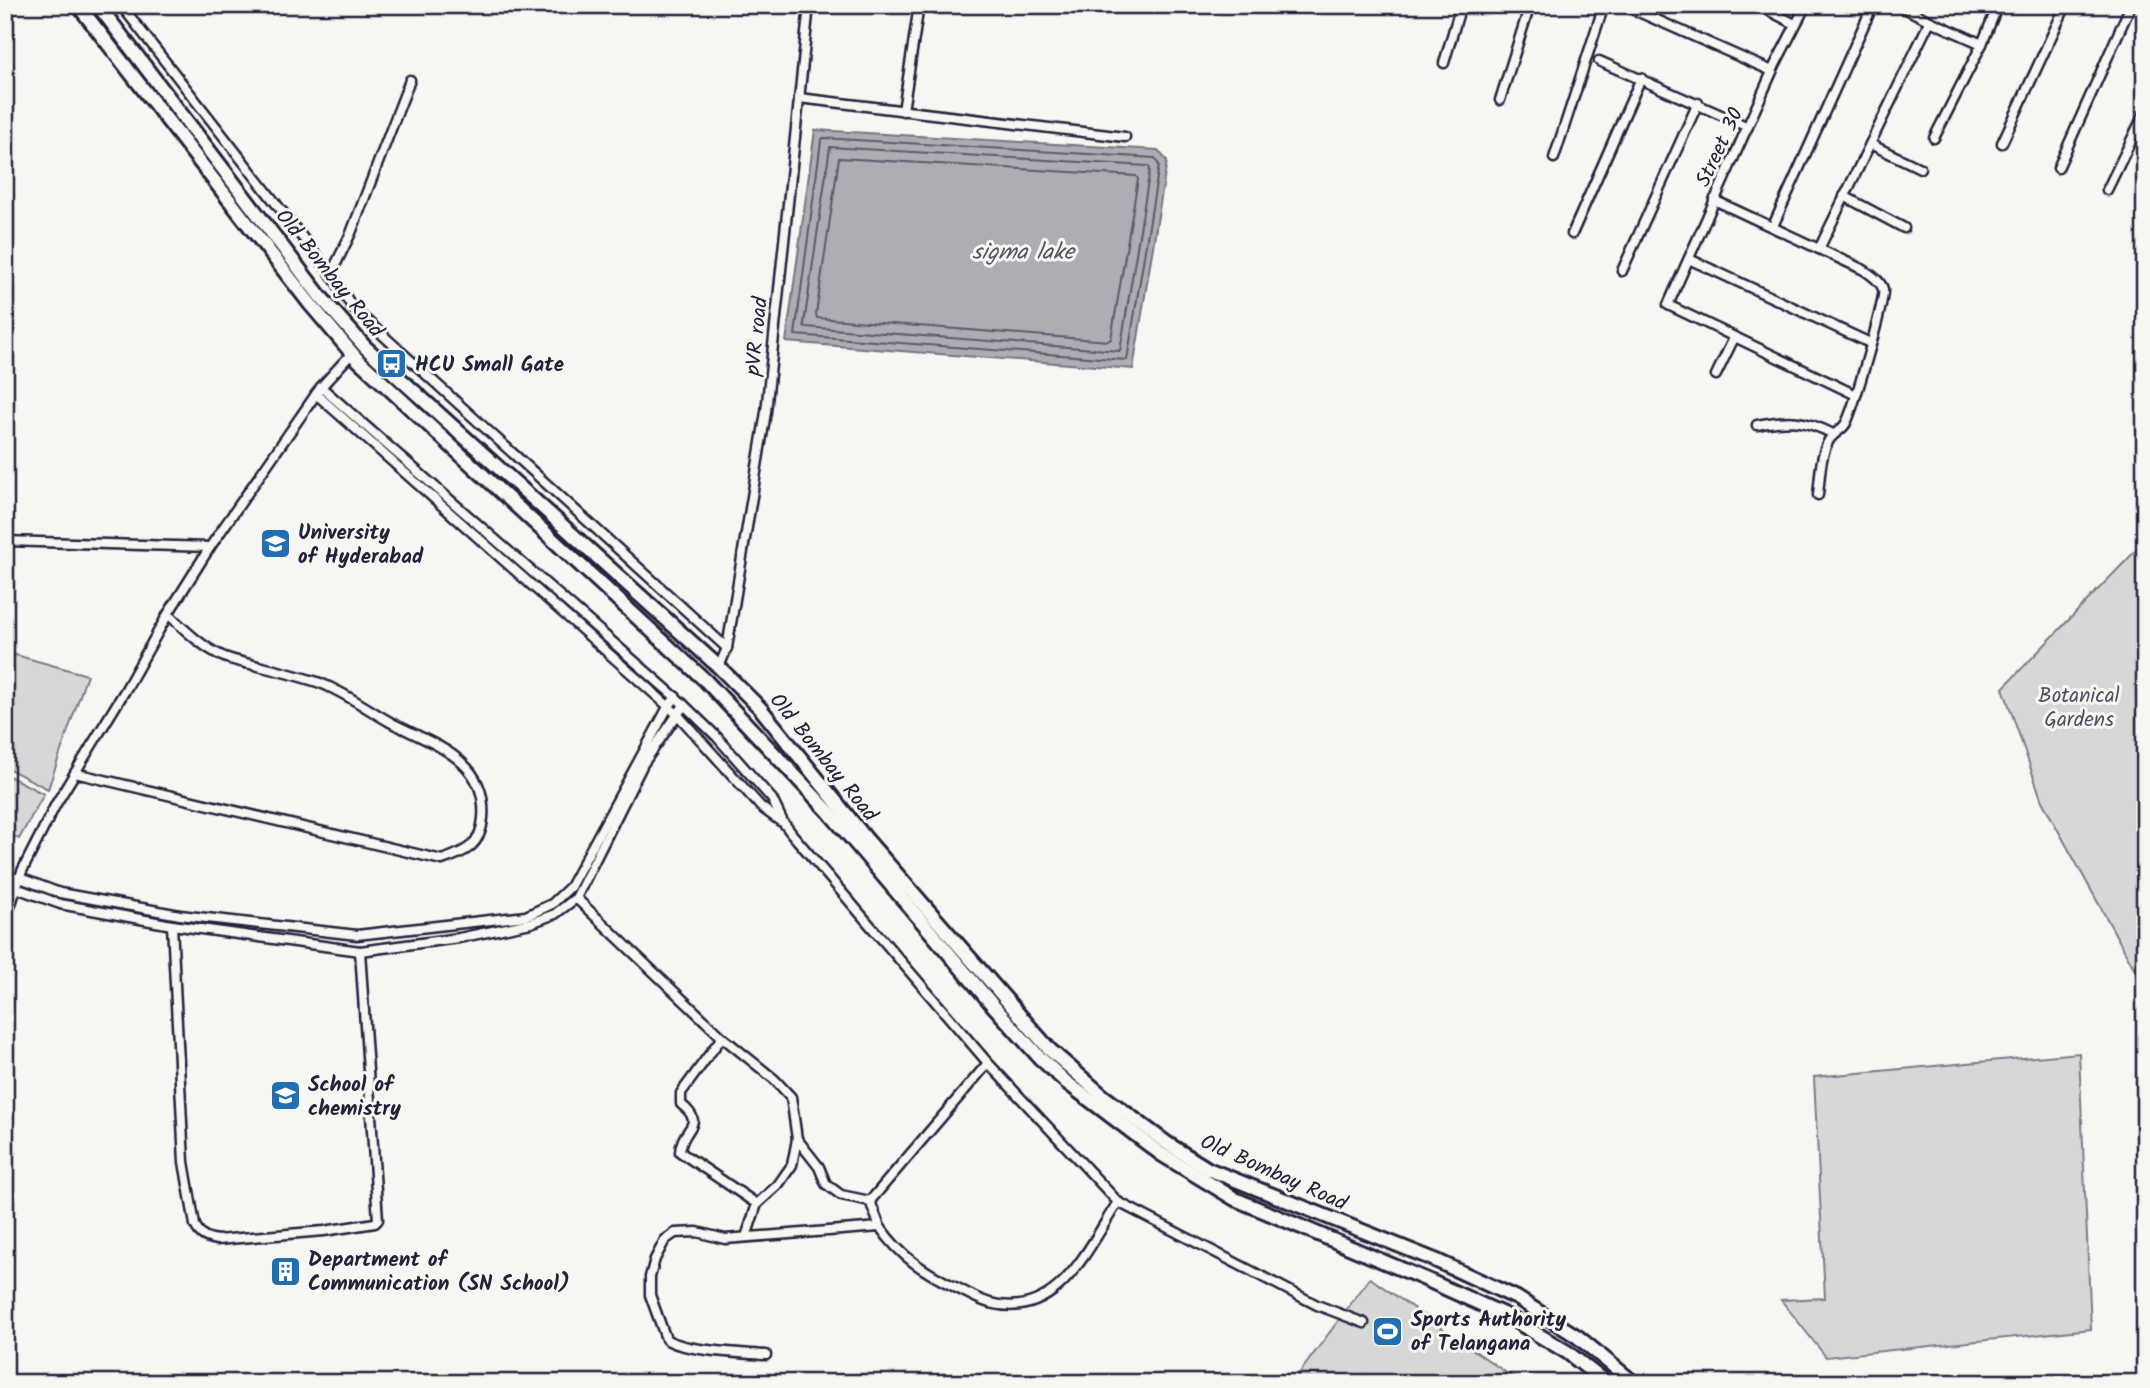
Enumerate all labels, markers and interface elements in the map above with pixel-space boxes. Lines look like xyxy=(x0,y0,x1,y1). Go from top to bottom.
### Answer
street label: Street 30 xyxy=(1688,103,1753,193)
street label: Old Bombay Road xyxy=(266,202,392,346)
water label: sigma lake xyxy=(972,235,1077,271)
street label: pVR road xyxy=(737,295,778,378)
bus stop icon: HCU Small Gate xyxy=(375,347,409,381)
place label: HCU Small Gate xyxy=(415,349,564,382)
place label: University of Hyderabad xyxy=(298,517,424,574)
school or university icon: University of Hyderabad xyxy=(258,527,292,561)
park label: Botanical Gardens xyxy=(2038,680,2120,737)
street label: Old Bombay Road xyxy=(760,686,886,830)
place label: School of chemistry xyxy=(308,1069,401,1126)
school or university icon: School of chemistry xyxy=(268,1079,302,1113)
street label: Old Bombay Road xyxy=(1195,1126,1353,1221)
place label: Department of Communication (SN School) xyxy=(308,1244,570,1301)
building icon: Department of Communication (SN School) xyxy=(268,1254,302,1288)
place label: Sports Authority of Telangana xyxy=(1411,1304,1566,1361)
sports icon: Sports Authority of Telangana xyxy=(1371,1314,1405,1348)

